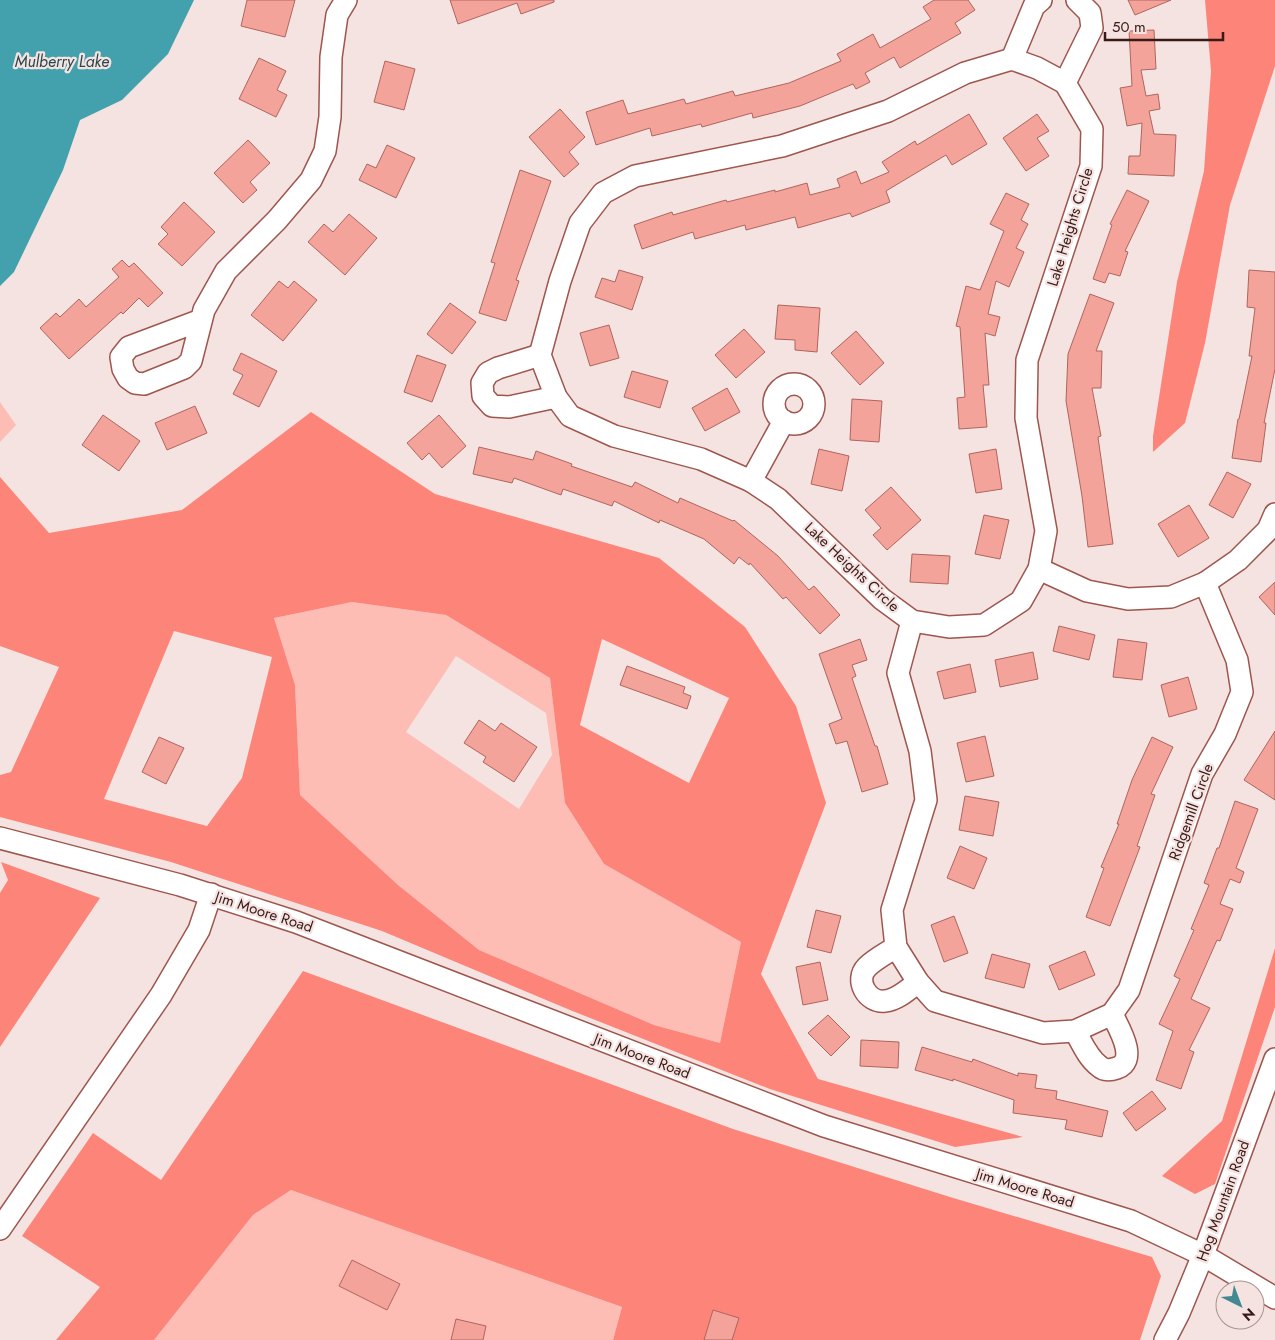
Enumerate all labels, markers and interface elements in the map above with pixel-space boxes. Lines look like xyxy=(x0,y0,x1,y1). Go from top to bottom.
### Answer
scale bar xyxy=(1105,10,1222,42)
text: 50 m xyxy=(1112,16,1146,38)
water label: Mulberry Lake xyxy=(15,50,109,73)
street label: Lake Heights Circle xyxy=(1042,165,1099,289)
street label: Lake Heights Circle xyxy=(800,517,905,617)
street label: Ridgemill Circle xyxy=(1163,760,1219,863)
street label: Jim Moore Road xyxy=(210,885,316,938)
street label: Jim Moore Road xyxy=(589,1027,693,1084)
street label: Hog Mountain Road xyxy=(1191,1137,1255,1265)
street label: Jim Moore Road xyxy=(971,1162,1077,1213)
north arrow xyxy=(1215,1280,1265,1330)
text: N xyxy=(1238,1304,1260,1326)

